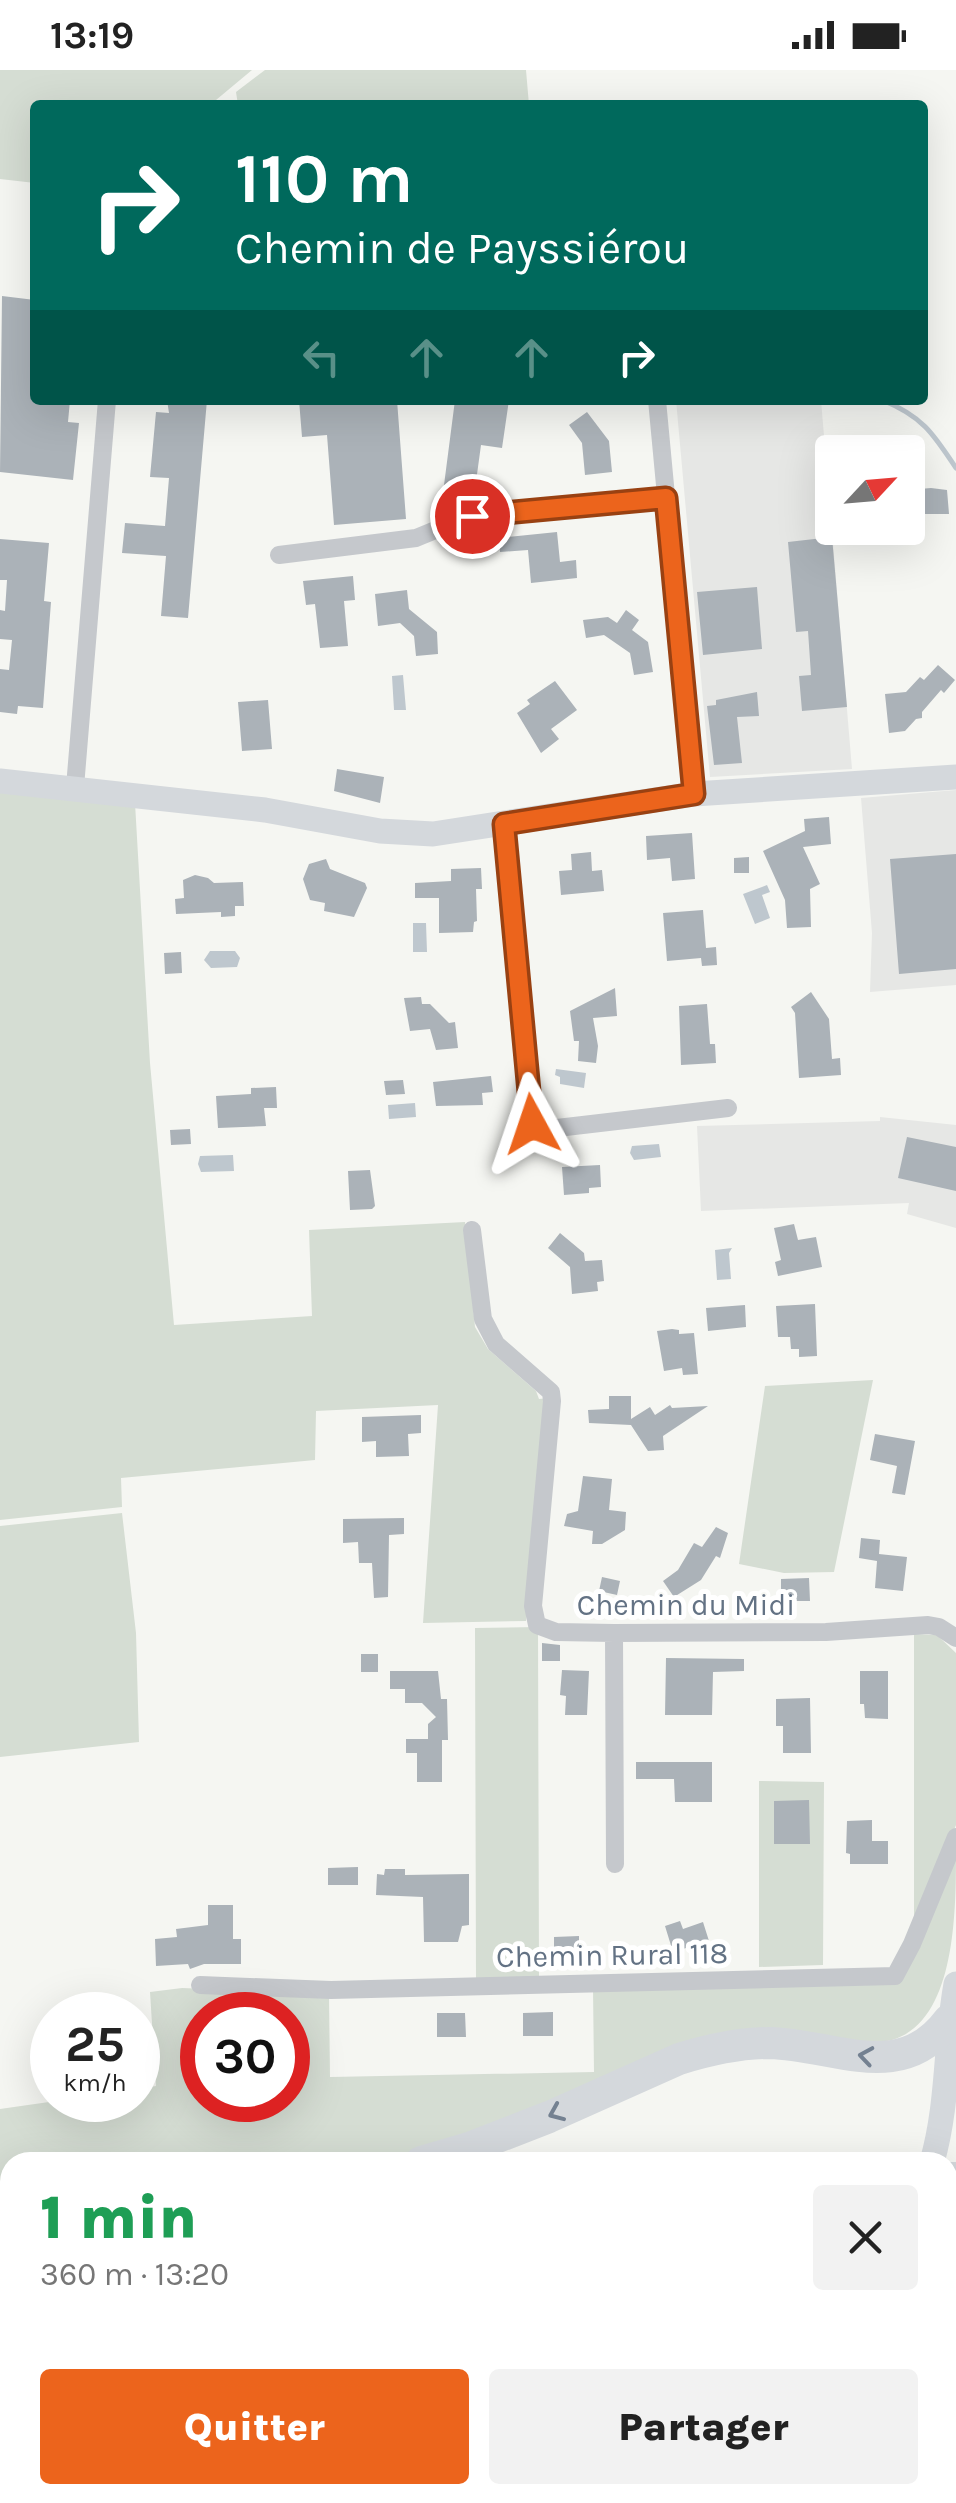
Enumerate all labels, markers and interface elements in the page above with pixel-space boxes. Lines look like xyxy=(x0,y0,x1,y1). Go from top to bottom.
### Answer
text: 13:19 xyxy=(50,13,134,58)
text: 110 m xyxy=(235,138,413,220)
icon: right xyxy=(70,140,200,270)
text: Chemin de Payssiérou xyxy=(235,222,689,274)
icon: left xyxy=(294,330,349,385)
icon: ahead xyxy=(399,330,454,385)
icon: ahead xyxy=(504,330,559,385)
icon: right xyxy=(609,330,664,385)
north arrow xyxy=(815,435,925,545)
map controls xyxy=(815,435,925,545)
pin xyxy=(430,474,515,559)
icon: arrive xyxy=(445,489,500,544)
position arrow xyxy=(480,1072,584,1176)
street label: Chemin du Midi xyxy=(577,1587,795,1623)
street label: Chemin Rural 118 xyxy=(496,1935,728,1975)
speed limit sign: 30 xyxy=(180,1992,310,2122)
text: 25 xyxy=(65,2015,125,2074)
one-way arrow xyxy=(858,2046,875,2067)
text: km/h xyxy=(63,2068,127,2097)
one-way arrow xyxy=(548,2101,566,2121)
text: 1 min xyxy=(40,2183,197,2253)
button: close xyxy=(813,2185,918,2290)
text: 360 m · 13:20 xyxy=(40,2256,229,2293)
button: Quitter xyxy=(40,2369,469,2484)
button: Partager xyxy=(489,2369,918,2484)

